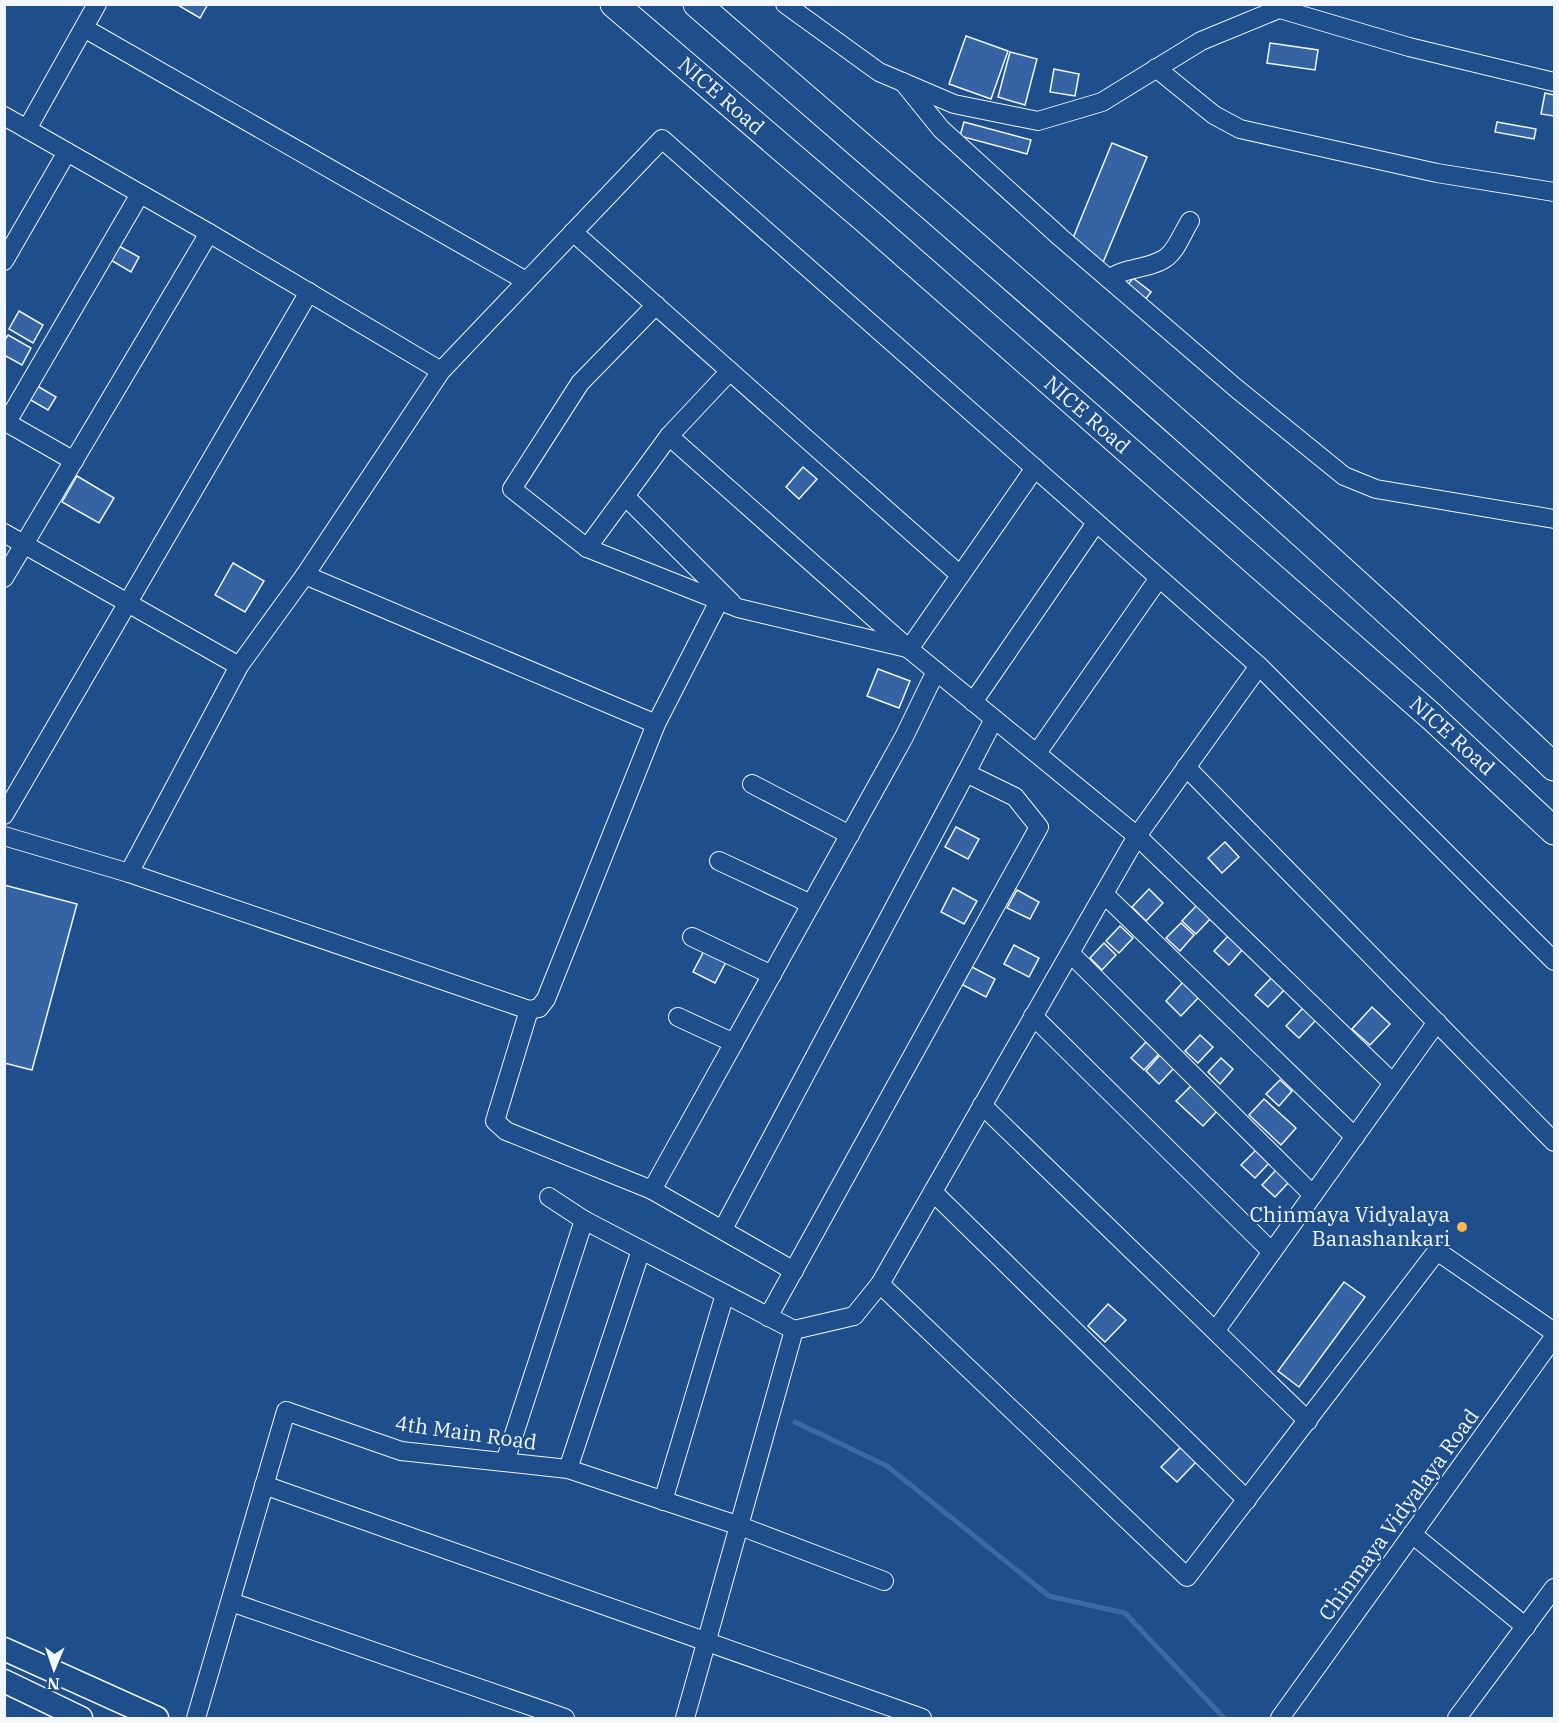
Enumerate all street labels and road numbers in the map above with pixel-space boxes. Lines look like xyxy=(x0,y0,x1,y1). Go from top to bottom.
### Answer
street label: NICE Road xyxy=(673,50,771,141)
street label: NICE Road xyxy=(1039,369,1137,460)
street label: NICE Road xyxy=(1404,690,1501,781)
street label: Chinmaya Vidyalaya Road xyxy=(1312,1403,1485,1626)
street label: 4th Main Road xyxy=(394,1408,539,1456)

